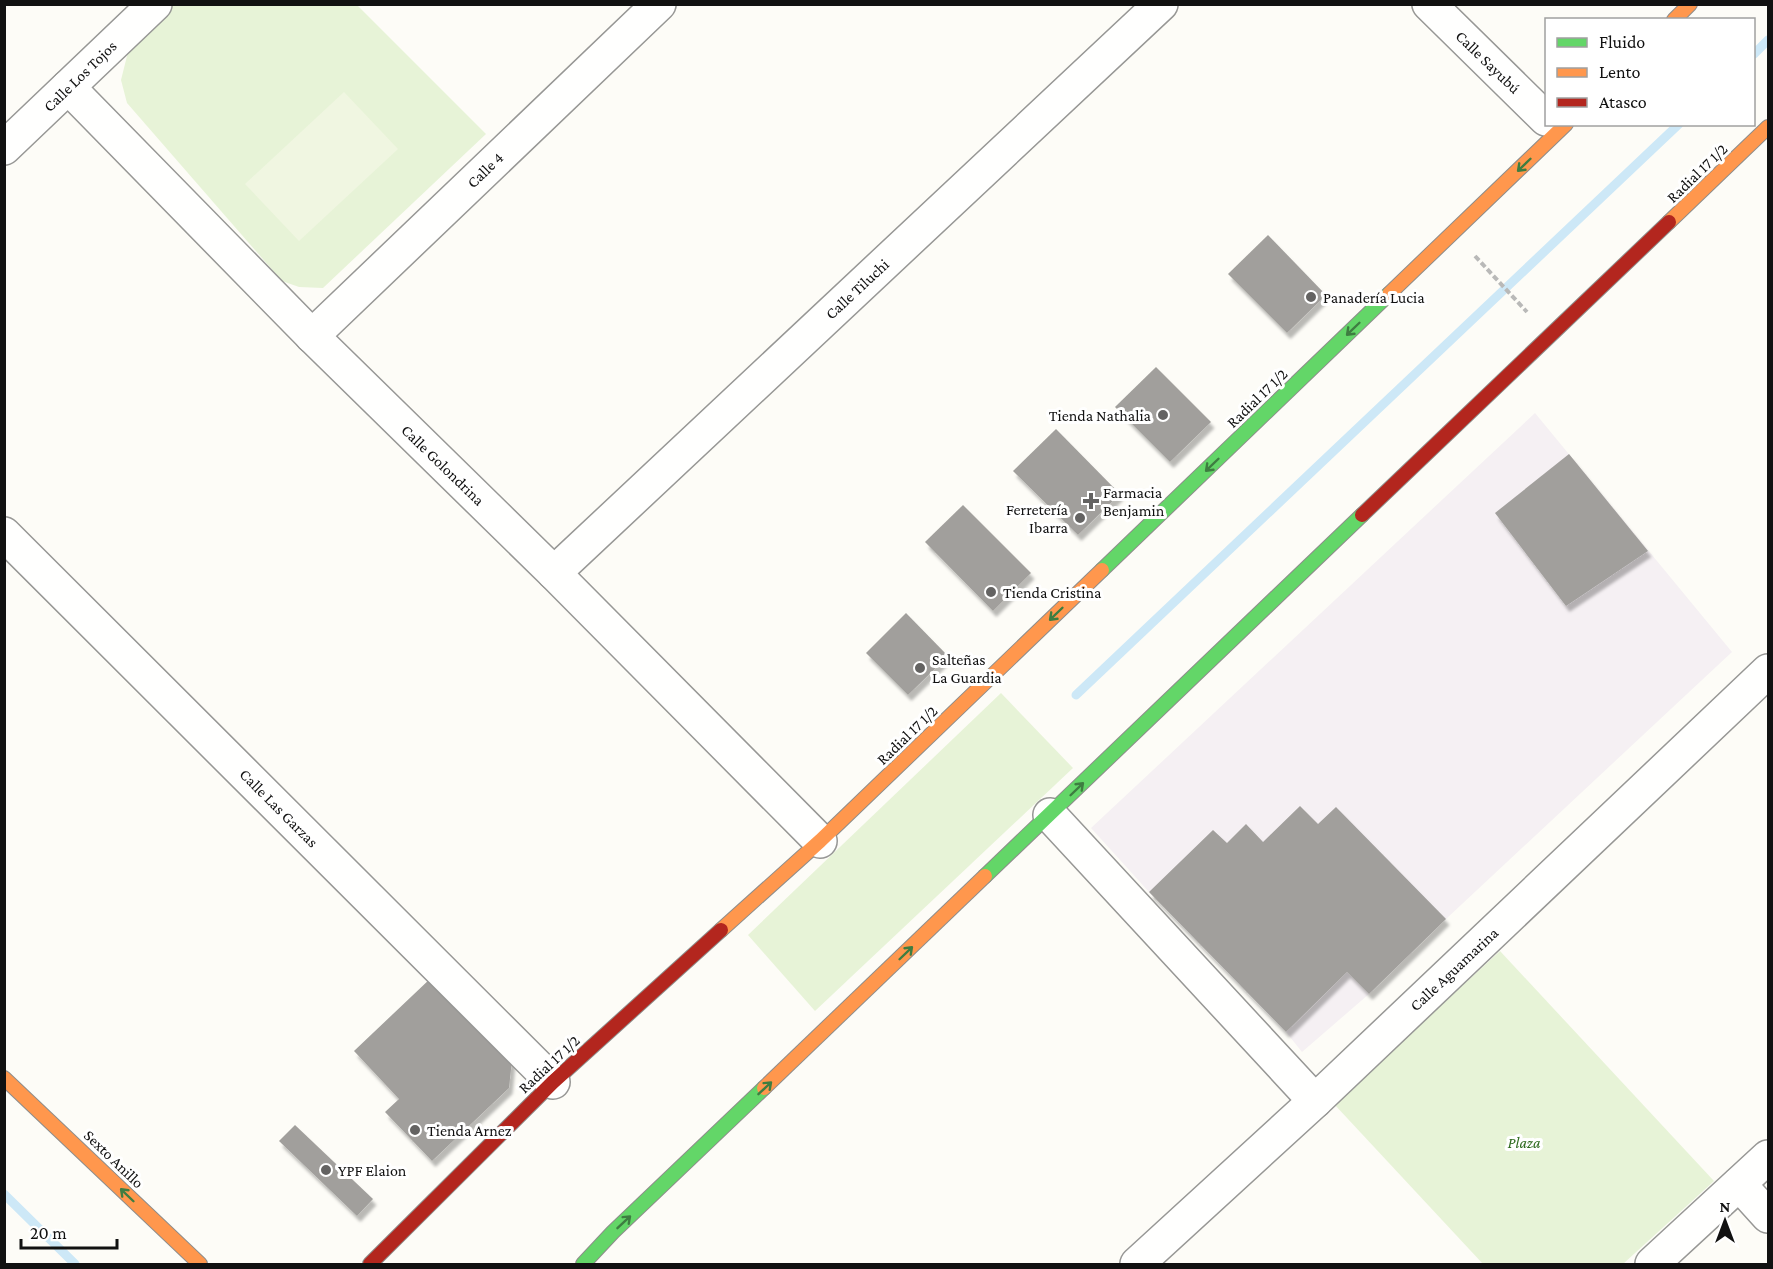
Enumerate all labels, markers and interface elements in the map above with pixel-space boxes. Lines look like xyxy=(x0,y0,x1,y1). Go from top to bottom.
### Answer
legend xyxy=(1545,18,1755,126)
street label: Calle Sayubú xyxy=(1452,27,1524,98)
text: Fluido xyxy=(1599,32,1645,52)
street label: Calle Los Tojos xyxy=(40,37,121,116)
text: Lento xyxy=(1599,62,1640,82)
text: Atasco xyxy=(1599,92,1647,112)
street label: Radial 17 1/2 xyxy=(1663,140,1731,206)
street label: Calle 4 xyxy=(463,149,507,191)
one-way arrow xyxy=(1516,158,1531,172)
street label: Calle Tiluchi xyxy=(822,255,892,323)
place label: Panadería Lucia xyxy=(1323,289,1425,306)
marker: Panadería Lucia xyxy=(1304,290,1318,304)
one-way arrow xyxy=(1345,322,1360,337)
street label: Radial 17 1/2 xyxy=(1223,365,1291,431)
place label: Tienda Nathalia xyxy=(1049,407,1152,424)
marker: Tienda Nathalia xyxy=(1156,408,1170,422)
street label: Calle Golondrina xyxy=(398,421,488,509)
one-way arrow xyxy=(1205,457,1220,472)
place label: Farmacia Benjamin xyxy=(1103,484,1165,520)
marker: Farmacia Benjamin xyxy=(1084,494,1098,508)
place label: Ferretería Ibarra xyxy=(1006,501,1069,536)
marker: Ferretería Ibarra xyxy=(1073,511,1087,525)
place label: Tienda Cristina xyxy=(1003,584,1102,601)
marker: Tienda Cristina xyxy=(984,585,998,599)
one-way arrow xyxy=(1049,607,1064,621)
place label: Salteñas La Guardia xyxy=(932,651,1002,686)
marker: Salteñas La Guardia xyxy=(913,661,927,675)
street label: Radial 17 1/2 xyxy=(873,702,941,768)
street label: Calle Las Garzas xyxy=(236,765,322,851)
one-way arrow xyxy=(1070,782,1085,797)
street label: Calle Aguamarina xyxy=(1407,924,1503,1015)
one-way arrow xyxy=(899,946,914,960)
street label: Radial 17 1/2 xyxy=(515,1031,583,1097)
one-way arrow xyxy=(757,1081,772,1095)
place label: Tienda Arnez xyxy=(427,1122,512,1139)
marker: Tienda Arnez xyxy=(408,1123,422,1137)
street label: Sexto Anillo xyxy=(81,1126,147,1192)
park label: Plaza xyxy=(1507,1134,1541,1151)
place label: YPF Elaion xyxy=(338,1162,407,1179)
marker: YPF Elaion xyxy=(319,1163,333,1177)
one-way arrow xyxy=(120,1188,135,1202)
north arrow xyxy=(1695,1191,1755,1251)
text: N xyxy=(1720,1198,1731,1215)
scale bar xyxy=(21,1212,117,1250)
one-way arrow xyxy=(616,1215,631,1229)
text: 20 m xyxy=(30,1223,67,1243)

